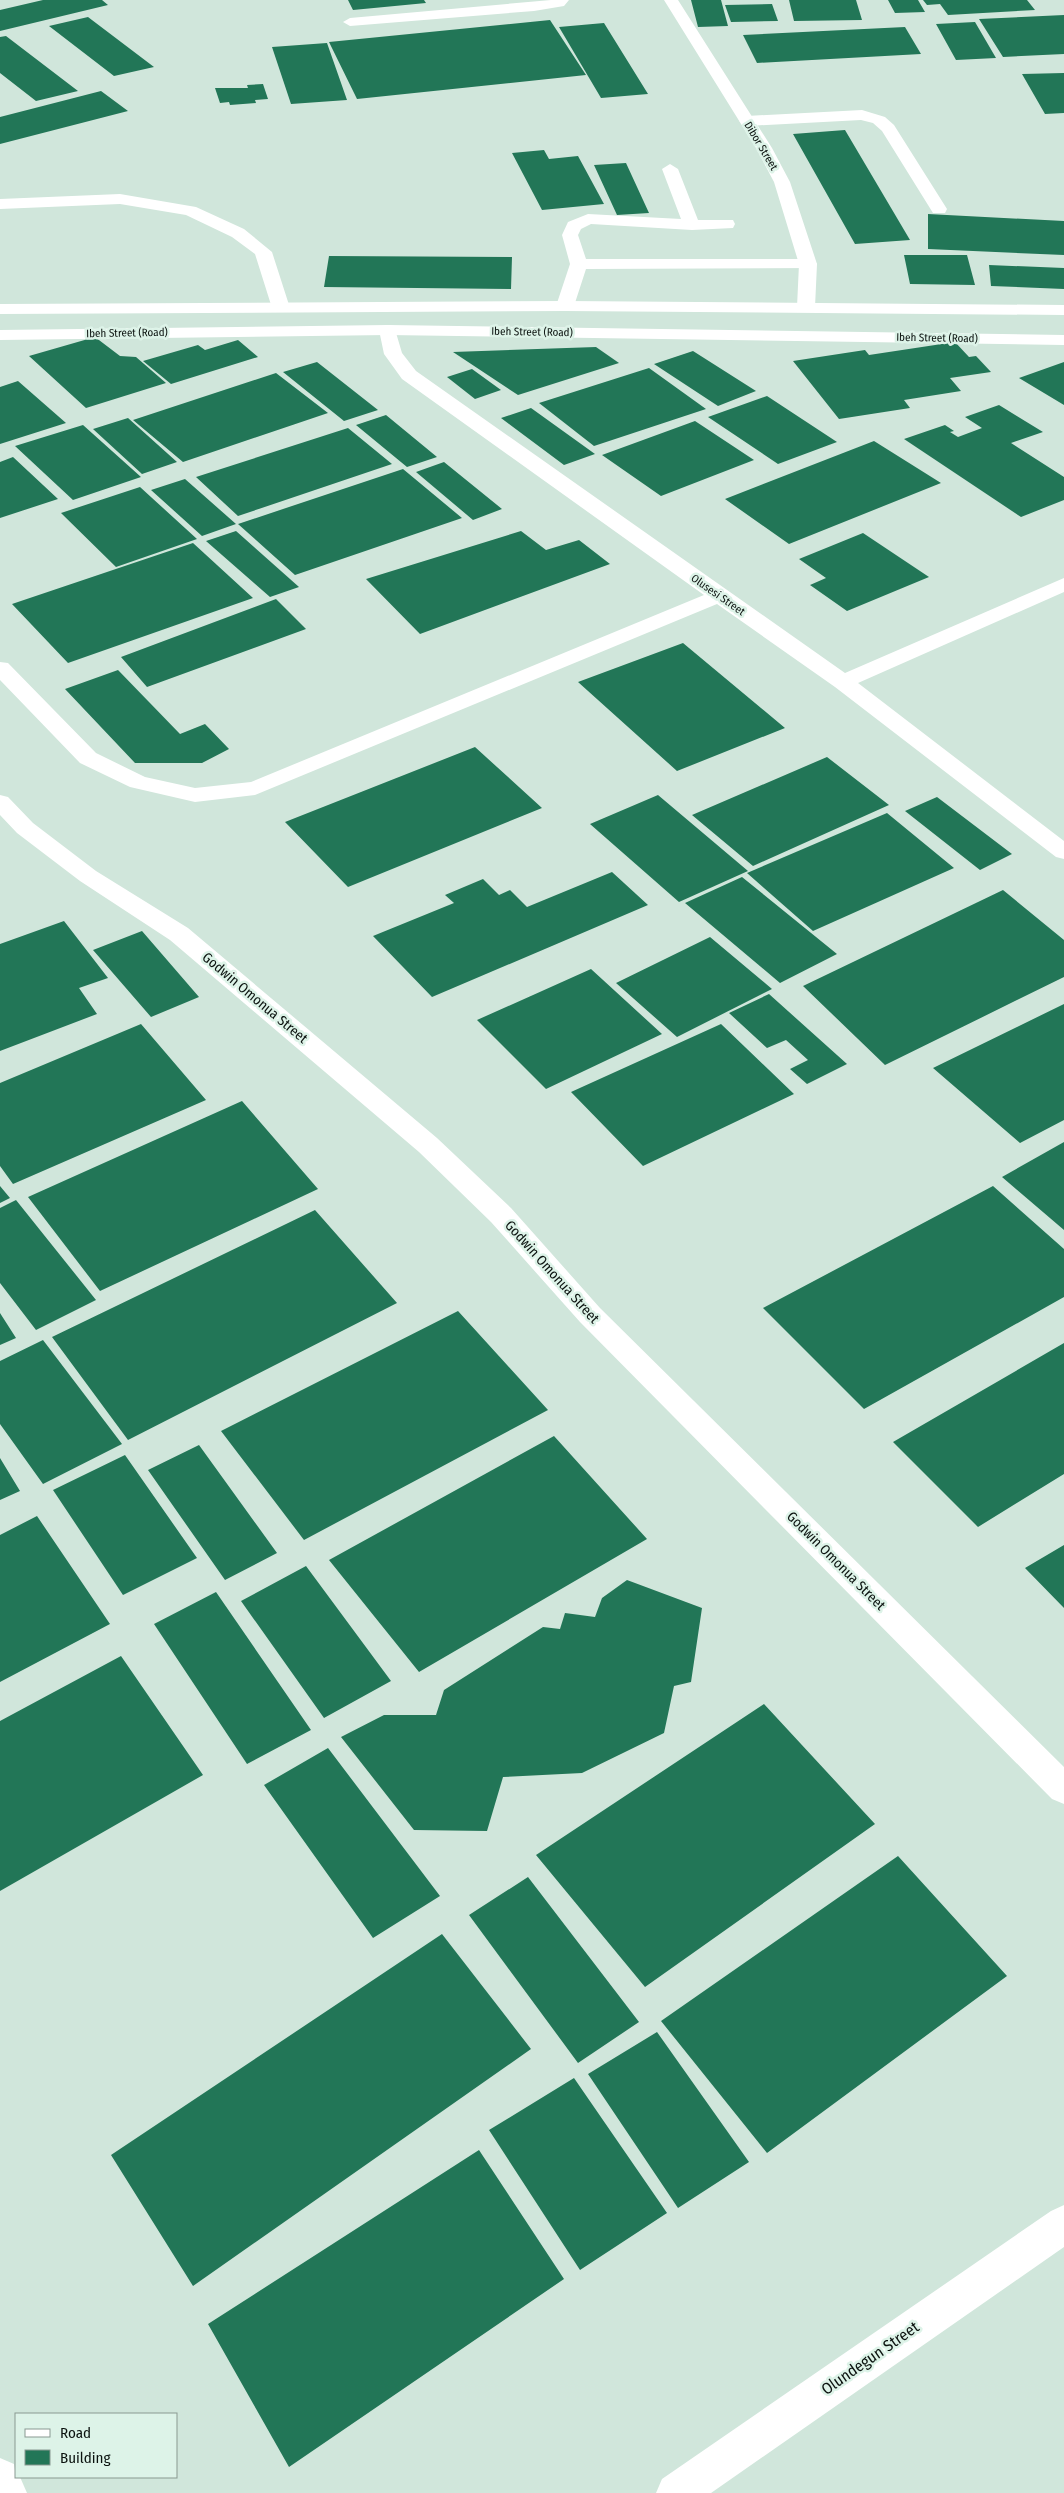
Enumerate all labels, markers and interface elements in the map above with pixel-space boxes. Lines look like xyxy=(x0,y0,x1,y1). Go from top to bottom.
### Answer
street label: Dibor Street xyxy=(741,119,781,173)
street label: Ibeh Street (Road) xyxy=(491,325,573,339)
street label: Ibeh Street (Road) xyxy=(86,326,168,340)
street label: Ibeh Street (Road) xyxy=(896,331,978,345)
street label: Olusesi Street xyxy=(689,572,748,619)
street label: Godwin Omonua Street xyxy=(199,949,312,1047)
street label: Godwin Omonua Street xyxy=(501,1217,603,1327)
street label: Godwin Omonua Street xyxy=(783,1508,889,1614)
street label: Olundegun Street xyxy=(818,2317,923,2399)
legend xyxy=(15,2413,178,2478)
text: Road xyxy=(60,2424,91,2442)
text: Building xyxy=(60,2449,111,2467)

